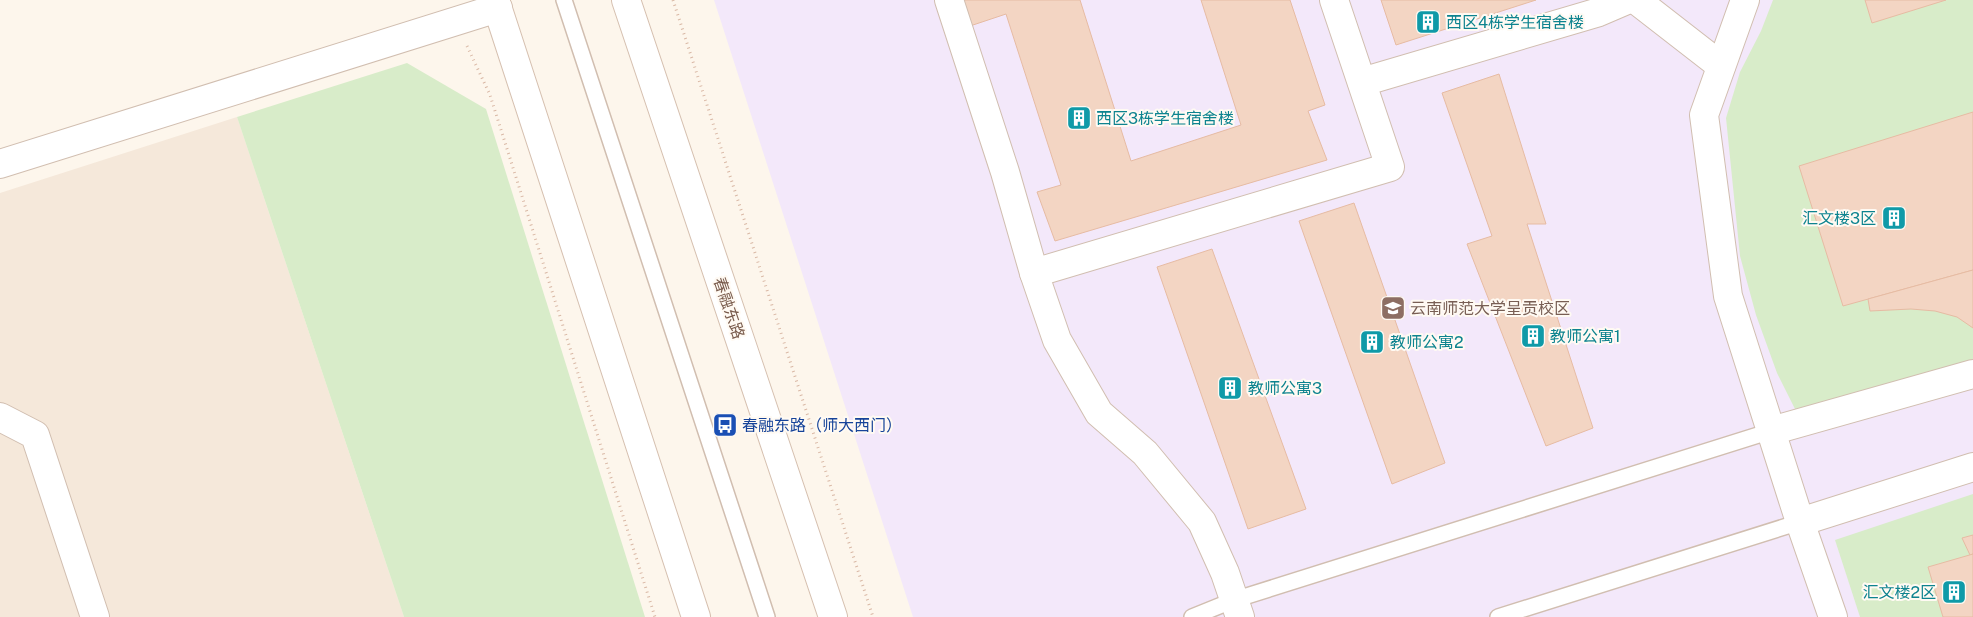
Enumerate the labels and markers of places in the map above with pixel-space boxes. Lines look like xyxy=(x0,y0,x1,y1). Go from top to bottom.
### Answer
building icon: 西区4栋学生宿舍楼 xyxy=(1415,9,1441,35)
place label: 西区4栋学生宿舍楼 xyxy=(1446,13,1584,32)
building icon: 西区3栋学生宿舍楼 xyxy=(1066,105,1092,131)
place label: 西区3栋学生宿舍楼 xyxy=(1096,109,1234,128)
building icon: 汇文楼3区 xyxy=(1881,205,1907,231)
place label: 汇文楼3区 xyxy=(1802,209,1876,228)
school or university icon: 云南师范大学呈贡校区 xyxy=(1380,295,1406,321)
place label: 云南师范大学呈贡校区 xyxy=(1410,299,1570,318)
building icon: 教师公寓1 xyxy=(1520,323,1546,349)
place label: 教师公寓1 xyxy=(1550,327,1621,346)
building icon: 教师公寓2 xyxy=(1359,329,1385,355)
place label: 教师公寓2 xyxy=(1390,333,1464,352)
building icon: 教师公寓3 xyxy=(1217,375,1243,401)
place label: 教师公寓3 xyxy=(1248,379,1322,398)
bus stop icon: 春融东路（师大西门） xyxy=(712,412,738,438)
place label: 春融东路（师大西门） xyxy=(742,416,902,435)
building icon: 汇文楼2区 xyxy=(1941,579,1967,605)
place label: 汇文楼2区 xyxy=(1862,583,1936,602)

